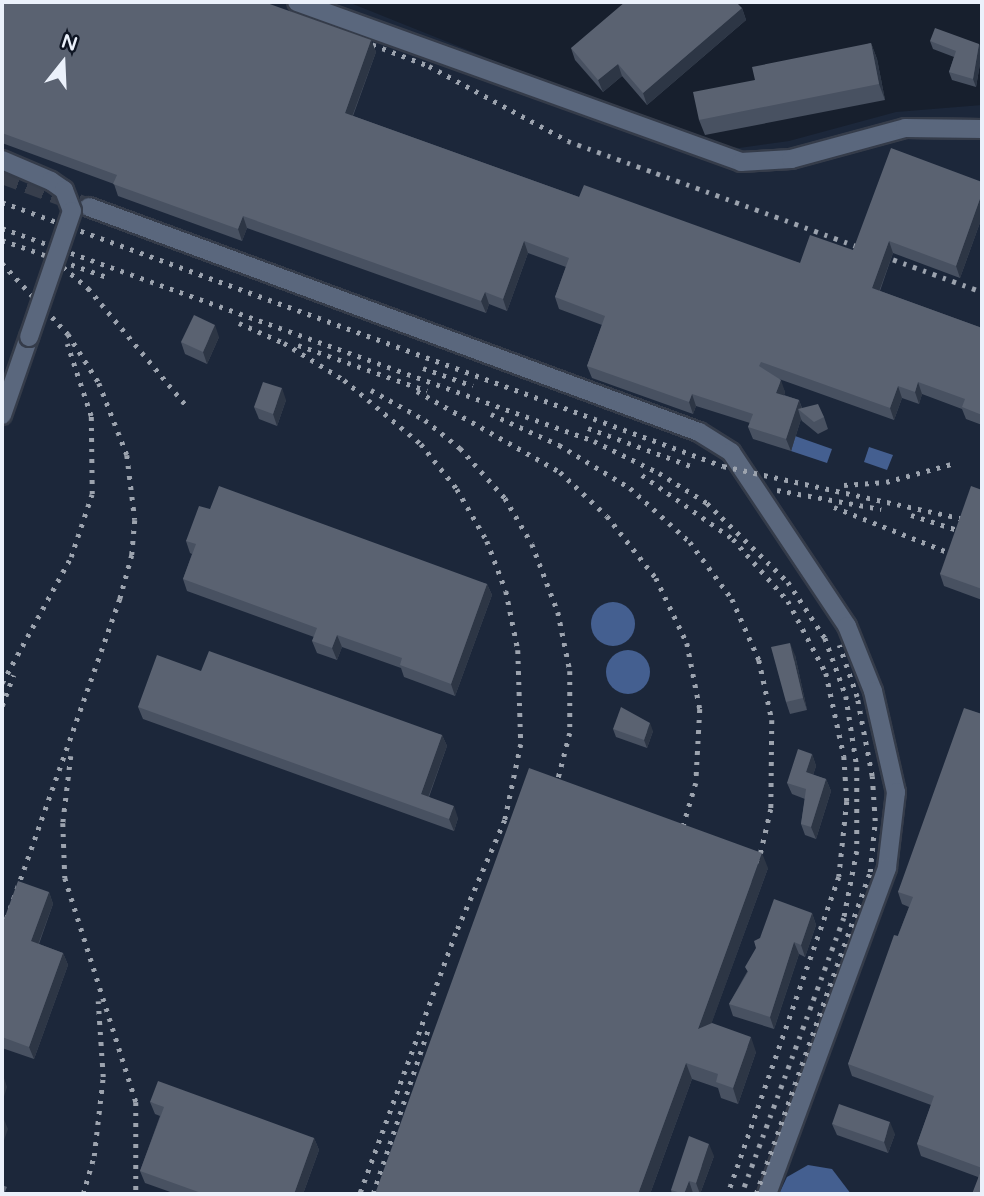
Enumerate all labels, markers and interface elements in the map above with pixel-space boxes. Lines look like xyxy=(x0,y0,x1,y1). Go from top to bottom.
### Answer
north arrow xyxy=(28,28,98,98)
text: N xyxy=(59,30,80,56)

